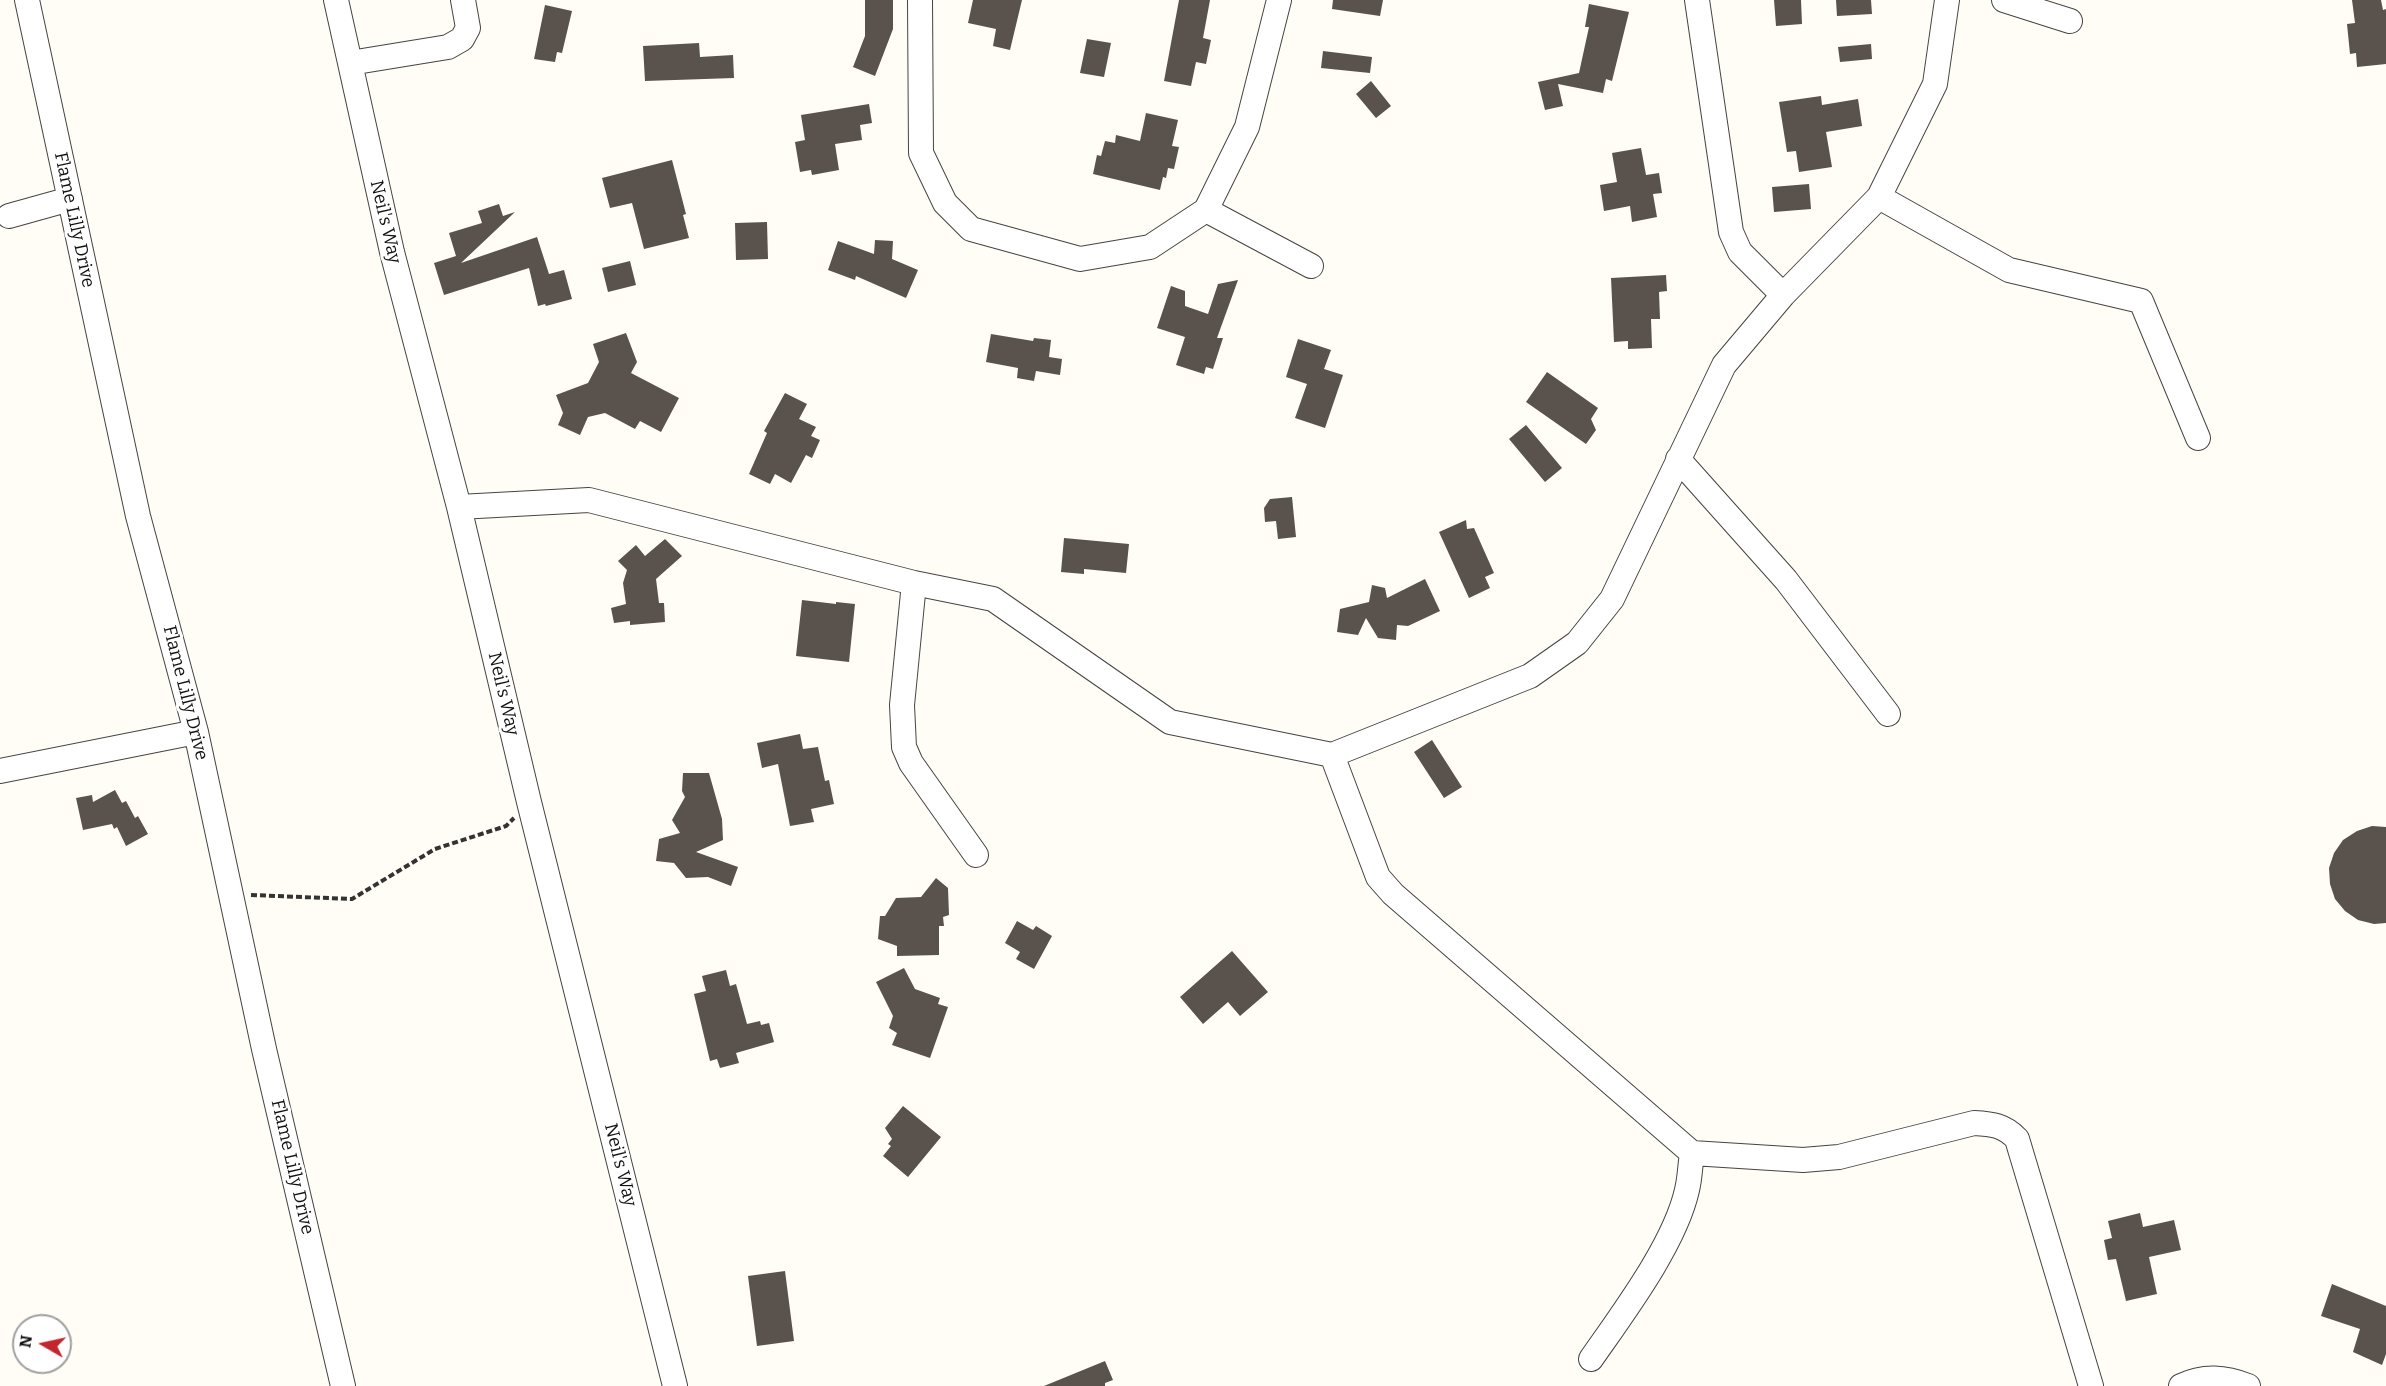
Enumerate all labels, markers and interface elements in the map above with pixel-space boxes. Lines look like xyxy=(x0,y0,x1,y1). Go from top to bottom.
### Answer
street label: Flame Lilly Drive xyxy=(49,150,99,290)
street label: Neil's Way xyxy=(365,178,405,266)
street label: Flame Lilly Drive xyxy=(158,623,212,763)
street label: Neil's Way xyxy=(483,650,523,738)
street label: Flame Lilly Drive xyxy=(266,1097,318,1237)
street label: Neil's Way xyxy=(599,1121,641,1209)
north arrow xyxy=(12,1314,72,1374)
text: N xyxy=(15,1334,36,1349)

